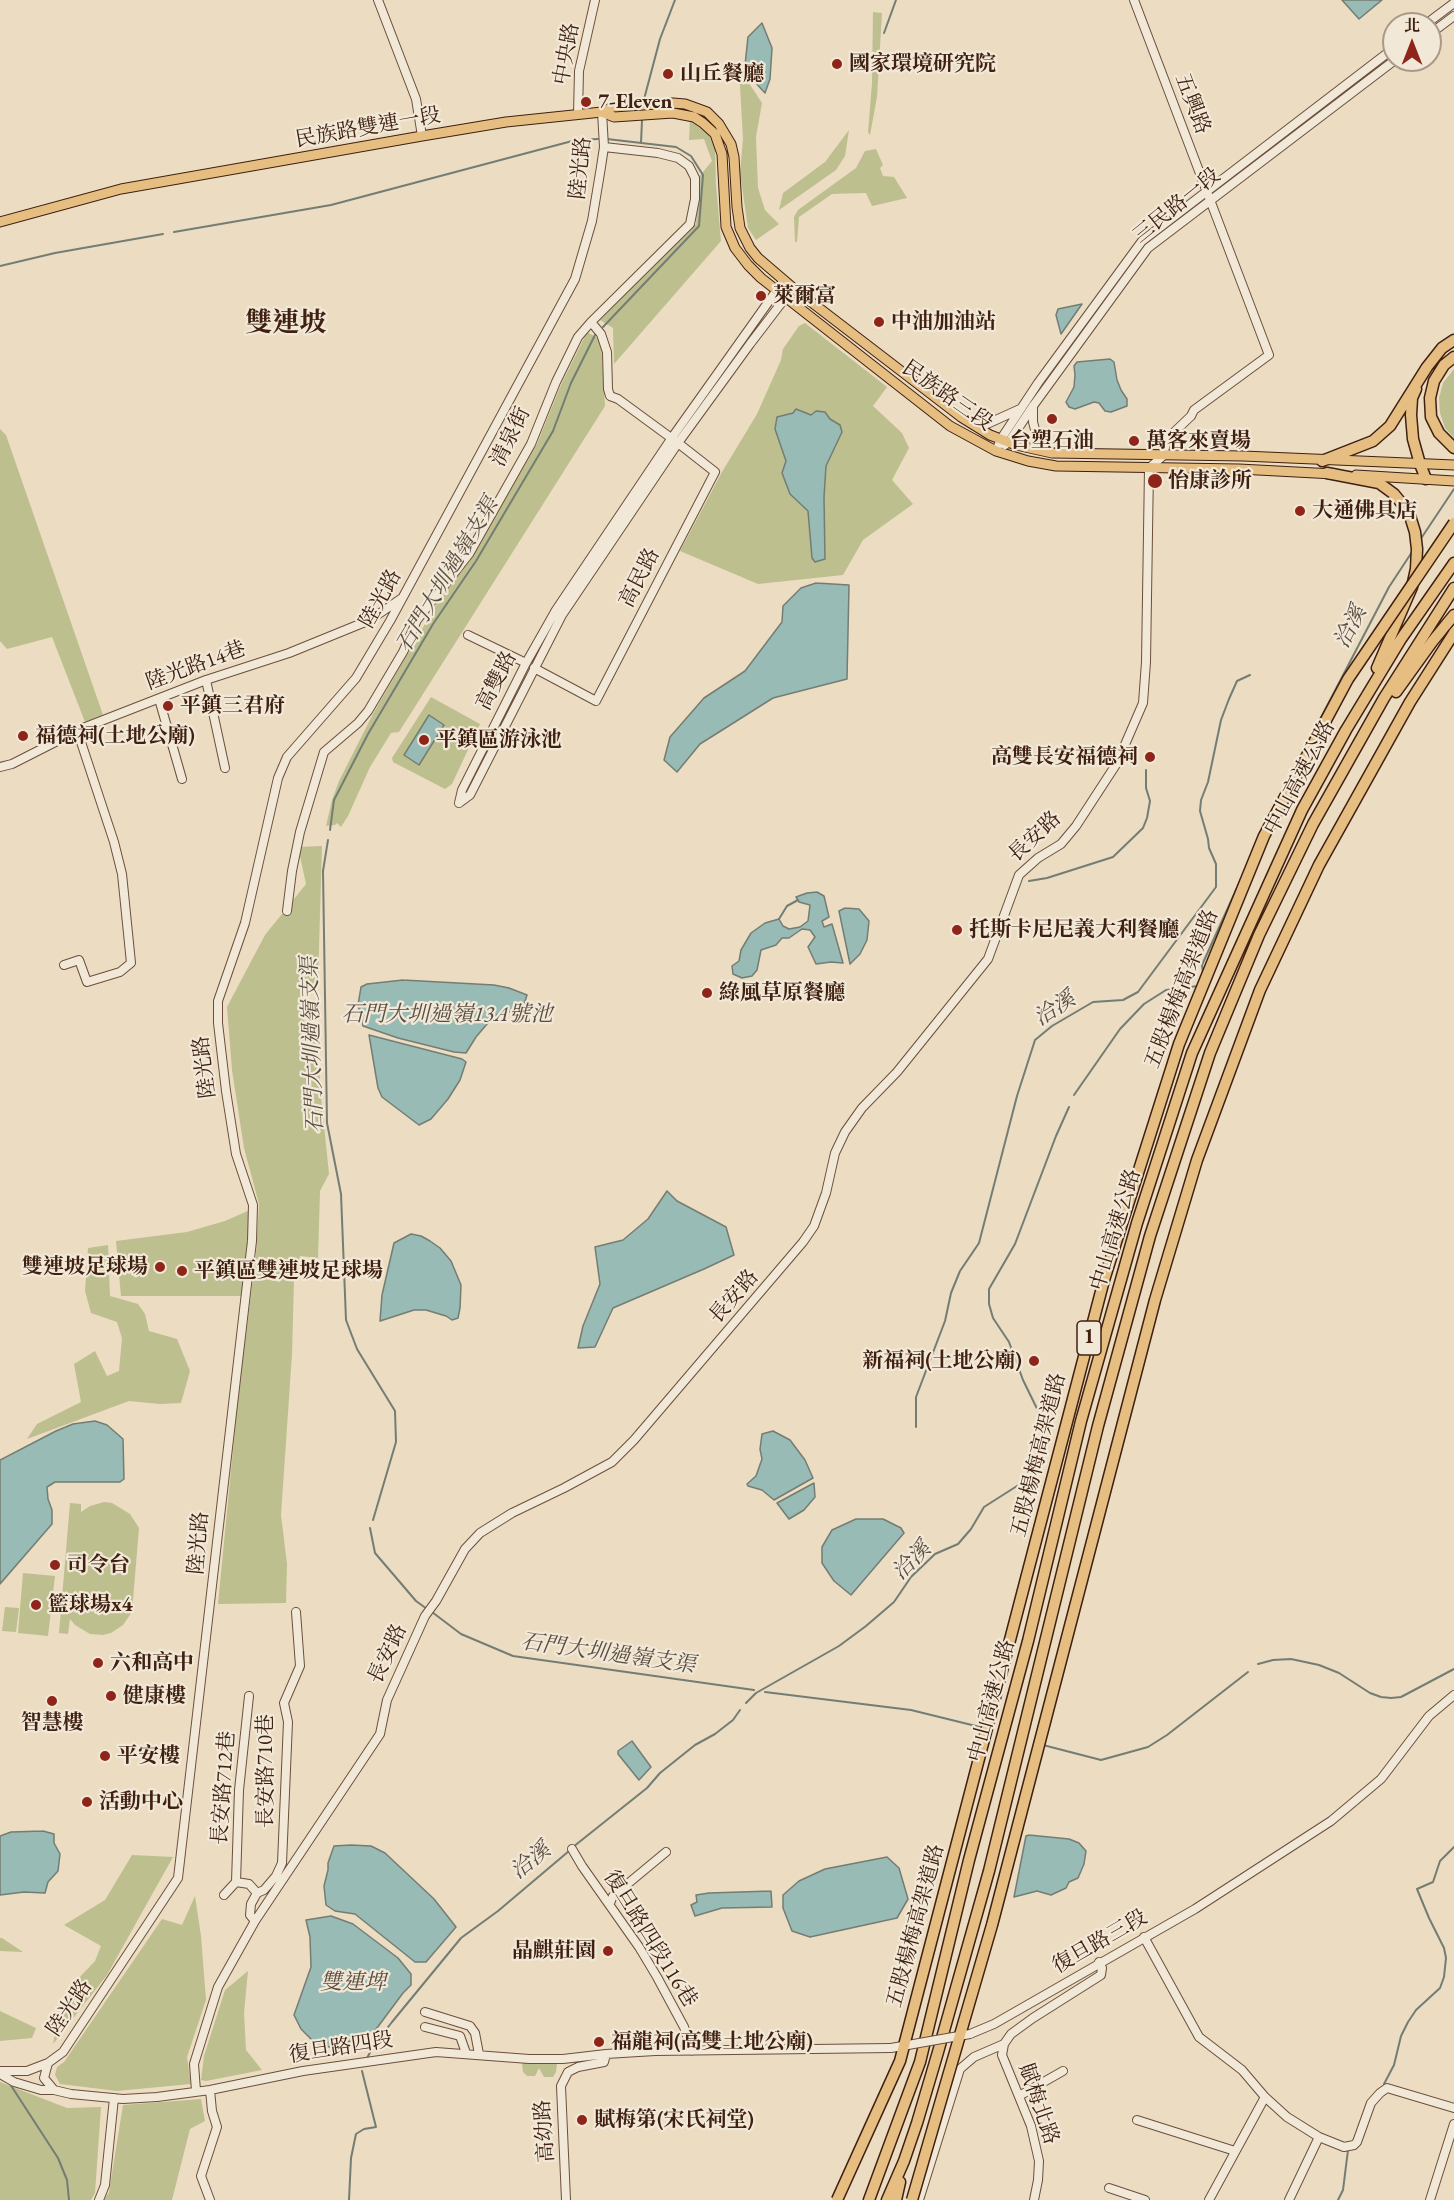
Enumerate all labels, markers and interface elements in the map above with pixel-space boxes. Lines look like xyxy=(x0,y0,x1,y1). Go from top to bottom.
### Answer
north arrow xyxy=(1382,12,1442,72)
text: 北 xyxy=(1404,15,1420,36)
street label: 中央路 xyxy=(549,21,585,87)
place label: 國家環境研究院 xyxy=(849,51,996,77)
marker: 國家環境研究院 xyxy=(830,57,844,71)
place label: 山丘餐廳 xyxy=(680,61,764,87)
marker: 山丘餐廳 xyxy=(661,67,675,81)
street label: 五興路 xyxy=(1169,70,1215,138)
place label: 7-Eleven xyxy=(598,89,672,115)
marker: 7-Eleven xyxy=(579,95,593,109)
street label: 民族路雙連一段 xyxy=(293,103,443,153)
street label: 陸光路 xyxy=(565,135,597,201)
street label: 三民路一段 xyxy=(1128,163,1226,249)
place label: 萊爾富 xyxy=(773,283,836,309)
marker: 萊爾富 xyxy=(754,289,768,303)
district label: 雙連坡 xyxy=(246,308,326,340)
place label: 中油加油站 xyxy=(891,309,996,335)
marker: 中油加油站 xyxy=(872,315,886,329)
street label: 民族路三段 xyxy=(897,356,997,436)
street label: 清泉街 xyxy=(486,403,536,471)
marker: 台塑石油 xyxy=(1045,412,1059,426)
place label: 台塑石油 xyxy=(1010,428,1094,454)
place label: 萬客來賣場 xyxy=(1146,428,1251,454)
marker: 萬客來賣場 xyxy=(1127,434,1141,448)
place label: 怡康診所 xyxy=(1168,468,1252,494)
marker: 怡康診所 xyxy=(1146,472,1164,490)
water label: 石門大圳過嶺支渠 xyxy=(391,493,505,657)
place label: 大通佛具店 xyxy=(1312,498,1417,524)
marker: 大通佛具店 xyxy=(1293,504,1307,518)
street label: 高民路 xyxy=(614,544,666,612)
street label: 陸光路 xyxy=(355,565,407,633)
water label: 洽溪 xyxy=(1329,601,1373,653)
street label: 陸光路14巷 xyxy=(143,636,249,696)
street label: 高雙路 xyxy=(471,647,523,715)
place label: 平鎮三君府 xyxy=(180,693,285,719)
marker: 平鎮三君府 xyxy=(161,699,175,713)
street label: 中山高速公路 xyxy=(1259,716,1341,840)
place label: 福德祠(土地公廟) xyxy=(35,723,195,749)
place label: 平鎮區游泳池 xyxy=(436,727,562,753)
marker: 福德祠(土地公廟) xyxy=(16,729,30,743)
marker: 平鎮區游泳池 xyxy=(417,733,431,747)
place label: 高雙長安福德祠 xyxy=(991,744,1138,770)
marker: 高雙長安福德祠 xyxy=(1143,750,1157,764)
street label: 長安路 xyxy=(1003,806,1067,868)
street label: 五股楊梅高架道路 xyxy=(1140,906,1224,1072)
place label: 托斯卡尼尼義大利餐廳 xyxy=(969,917,1179,943)
marker: 托斯卡尼尼義大利餐廳 xyxy=(950,923,964,937)
water label: 石門大圳過嶺支渠 xyxy=(297,957,329,1133)
place label: 綠風草原餐廳 xyxy=(719,980,845,1006)
marker: 綠風草原餐廳 xyxy=(700,986,714,1000)
water label: 洽溪 xyxy=(1029,986,1081,1032)
water label: 石門大圳過嶺13A號池 xyxy=(341,1002,553,1028)
street label: 陸光路 xyxy=(189,1034,221,1100)
street label: 中山高速公路 xyxy=(1086,1166,1146,1294)
place label: 雙連坡足球場 xyxy=(22,1254,148,1280)
place label: 平鎮區雙連坡足球場 xyxy=(194,1258,383,1284)
marker: 雙連坡足球場 xyxy=(153,1260,167,1274)
marker: 平鎮區雙連坡足球場 xyxy=(175,1264,189,1278)
street label: 長安路 xyxy=(704,1265,764,1329)
road number: 1 xyxy=(1077,1321,1101,1355)
place label: 新福祠(土地公廟) xyxy=(862,1348,1022,1374)
marker: 新福祠(土地公廟) xyxy=(1027,1354,1041,1368)
street label: 五股楊梅高架道路 xyxy=(1006,1370,1072,1540)
street label: 陸光路 xyxy=(184,1511,214,1575)
water label: 洽溪 xyxy=(887,1536,937,1586)
place label: 司令台 xyxy=(67,1552,130,1578)
marker: 司令台 xyxy=(48,1558,62,1572)
place label: 籃球場x4 xyxy=(48,1592,133,1618)
marker: 籃球場x4 xyxy=(29,1598,43,1612)
street label: 長安路 xyxy=(363,1620,413,1688)
water label: 石門大圳過嶺支渠 xyxy=(519,1629,697,1679)
street label: 中山高速公路 xyxy=(964,1637,1020,1765)
place label: 六和高中 xyxy=(110,1650,194,1676)
marker: 六和高中 xyxy=(91,1656,105,1670)
place label: 健康樓 xyxy=(123,1683,186,1709)
marker: 健康樓 xyxy=(104,1689,118,1703)
marker: 智慧樓 xyxy=(45,1694,59,1708)
place label: 智慧樓 xyxy=(21,1710,83,1736)
street label: 長安路710巷 xyxy=(253,1714,279,1828)
street label: 長安路712巷 xyxy=(207,1730,241,1846)
place label: 平安樓 xyxy=(117,1743,180,1769)
marker: 平安樓 xyxy=(98,1749,112,1763)
place label: 活動中心 xyxy=(99,1789,183,1815)
marker: 活動中心 xyxy=(80,1795,94,1809)
water label: 洽溪 xyxy=(506,1837,556,1885)
street label: 五股楊梅高架道路 xyxy=(882,1842,950,2010)
street label: 復旦路四段116巷 xyxy=(598,1866,702,2012)
street label: 復旦路三段 xyxy=(1048,1905,1152,1979)
place label: 晶麒莊園 xyxy=(512,1938,596,1964)
marker: 晶麒莊園 xyxy=(601,1944,615,1958)
water label: 雙連埤 xyxy=(320,1970,386,1996)
street label: 陸光路 xyxy=(42,1975,98,2041)
street label: 復旦路四段 xyxy=(287,2027,395,2069)
place label: 福龍祠(高雙土地公廟) xyxy=(611,2029,813,2055)
marker: 福龍祠(高雙土地公廟) xyxy=(592,2035,606,2049)
street label: 賦梅北路 xyxy=(1012,2060,1064,2148)
street label: 高幼路 xyxy=(530,2099,560,2163)
place label: 賦梅第(宋氏祠堂) xyxy=(594,2107,754,2133)
marker: 賦梅第(宋氏祠堂) xyxy=(575,2113,589,2127)

